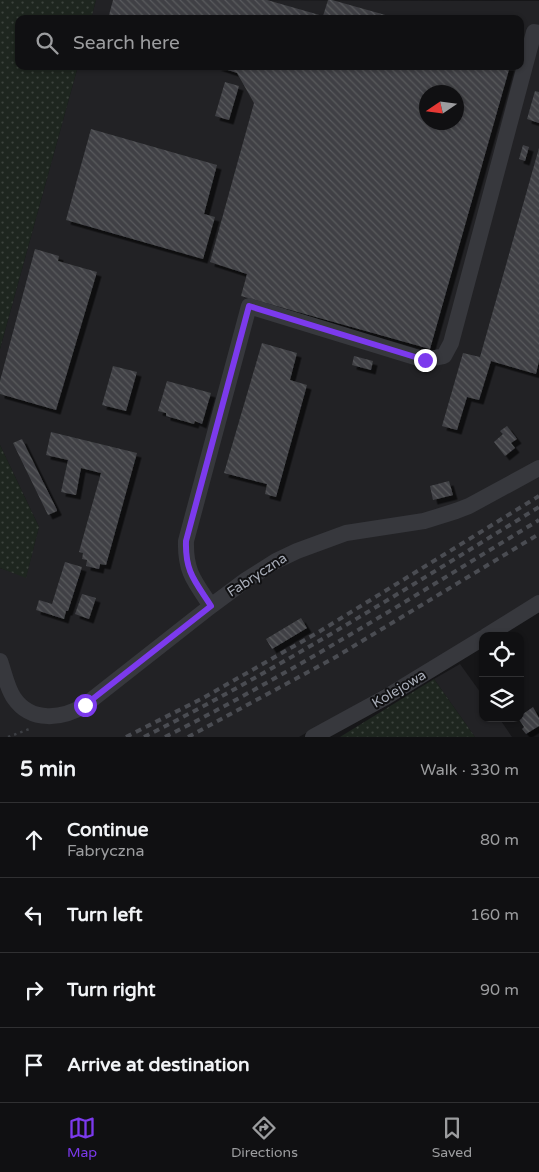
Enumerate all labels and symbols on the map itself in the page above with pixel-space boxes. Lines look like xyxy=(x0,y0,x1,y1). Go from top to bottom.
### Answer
north arrow xyxy=(419,85,464,130)
route end xyxy=(414,349,437,372)
street label: Fabryczna xyxy=(224,549,290,601)
street label: Kolejowa xyxy=(369,666,429,712)
route start xyxy=(74,694,97,717)

